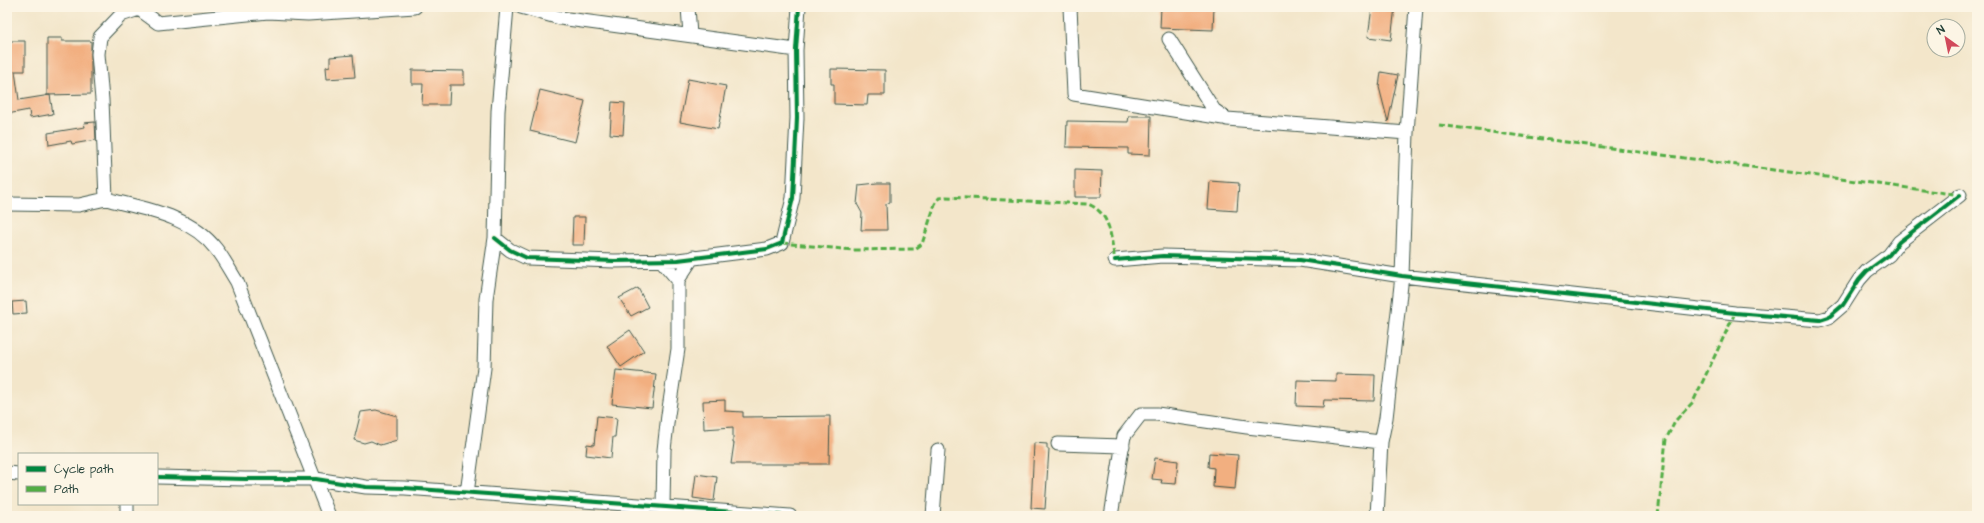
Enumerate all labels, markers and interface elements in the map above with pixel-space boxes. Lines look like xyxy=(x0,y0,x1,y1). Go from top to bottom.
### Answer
north arrow xyxy=(1926,18,1966,58)
text: N xyxy=(1934,22,1948,38)
legend xyxy=(18,453,158,505)
text: Cycle path xyxy=(54,461,113,479)
text: Path xyxy=(54,481,79,498)

